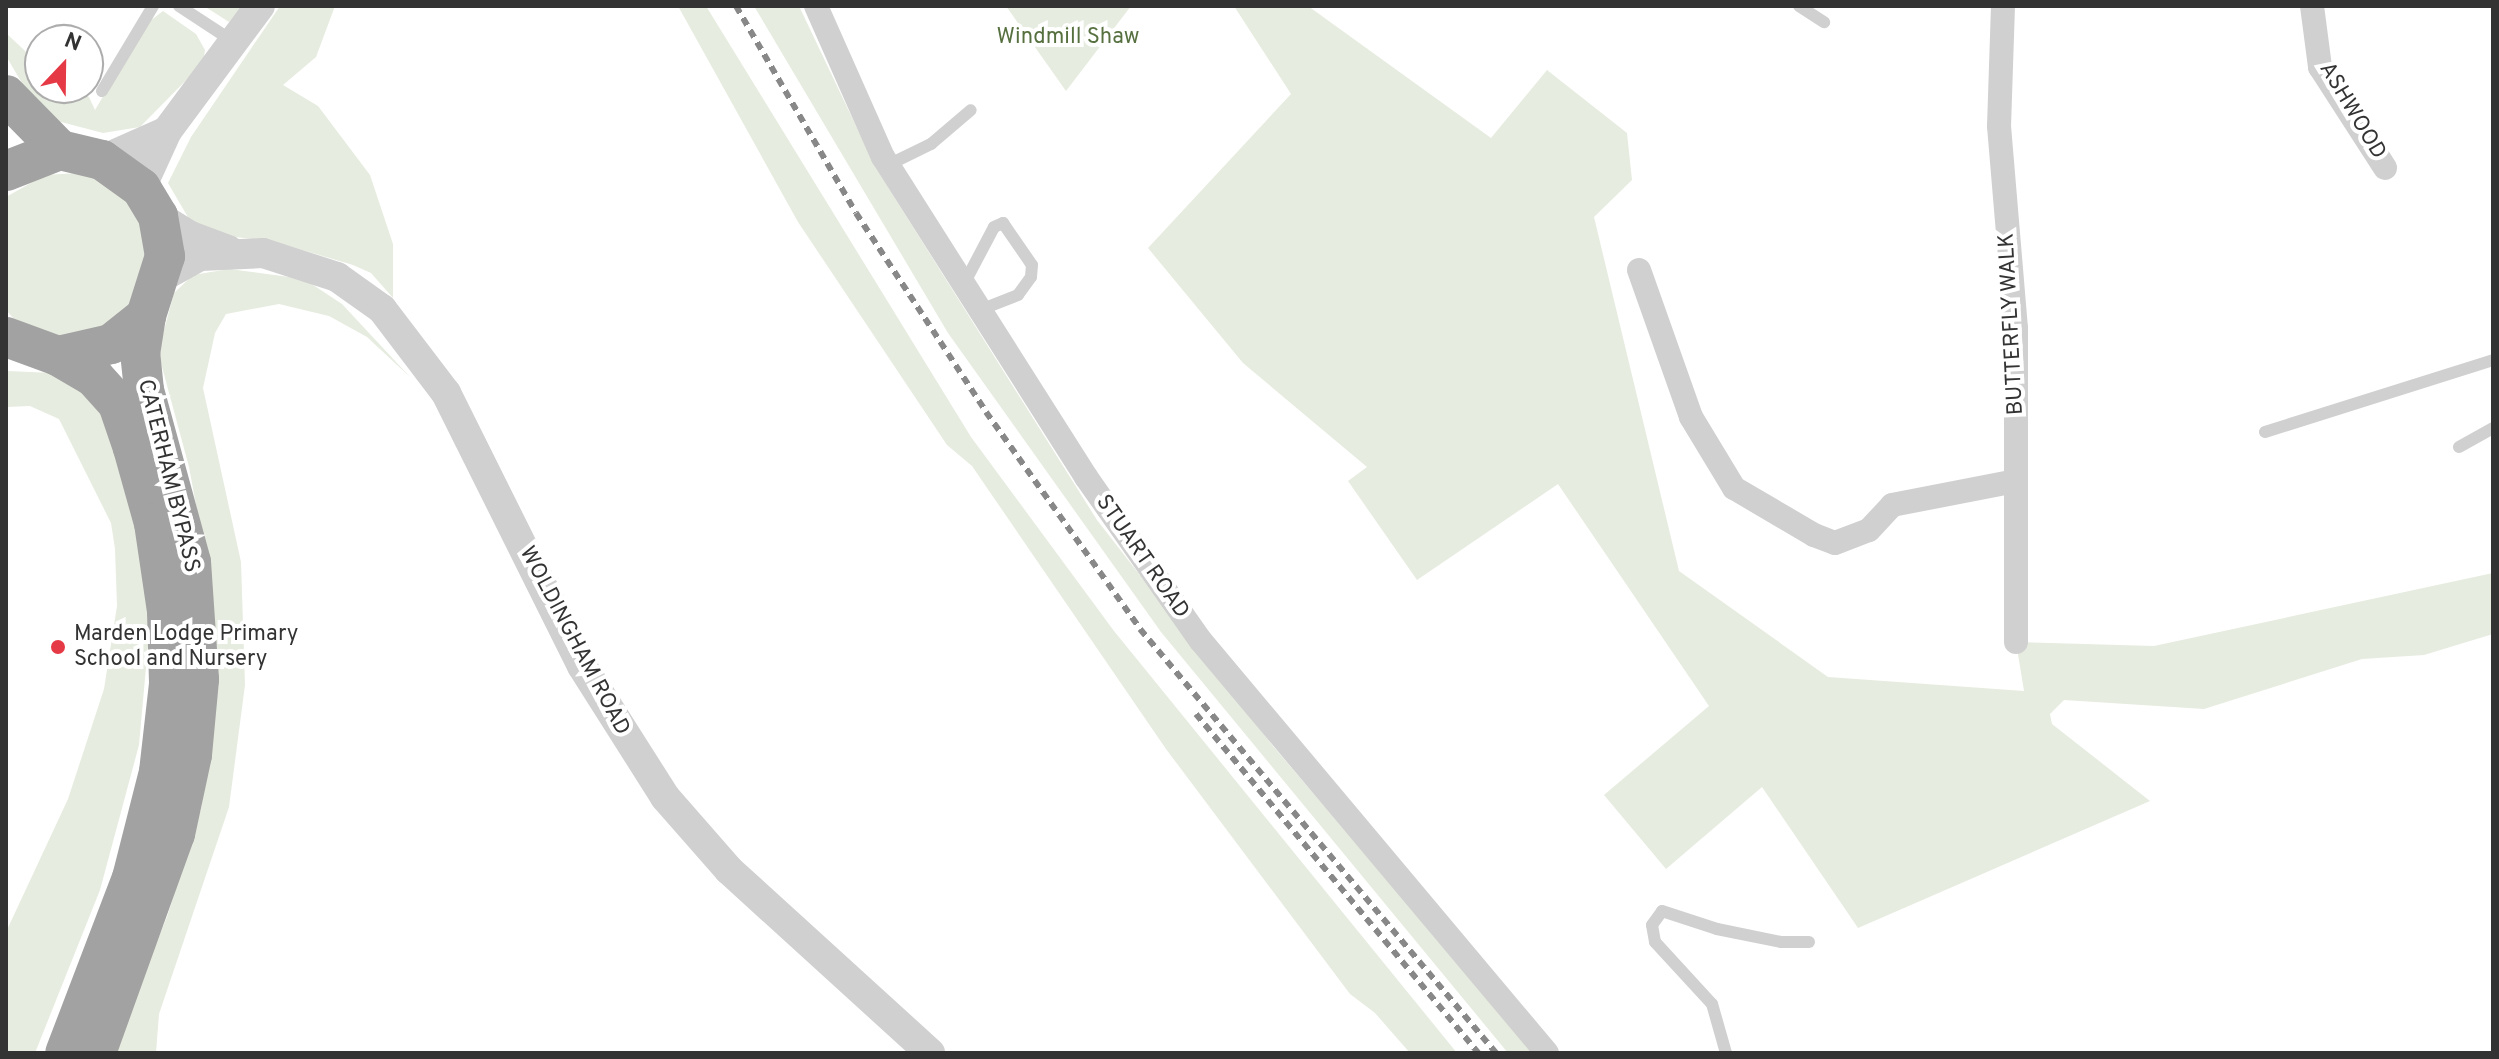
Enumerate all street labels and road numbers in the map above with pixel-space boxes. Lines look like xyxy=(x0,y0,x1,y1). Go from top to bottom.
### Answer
street label: ASHWOOD xyxy=(2313,58,2391,164)
street label: BUTTERFLY WALK xyxy=(1994,232,2030,416)
street label: CATERHAM BYPASS xyxy=(131,377,205,575)
street label: STUART ROAD xyxy=(1089,490,1195,624)
street label: WOLDINGHAM ROAD xyxy=(513,542,635,740)

